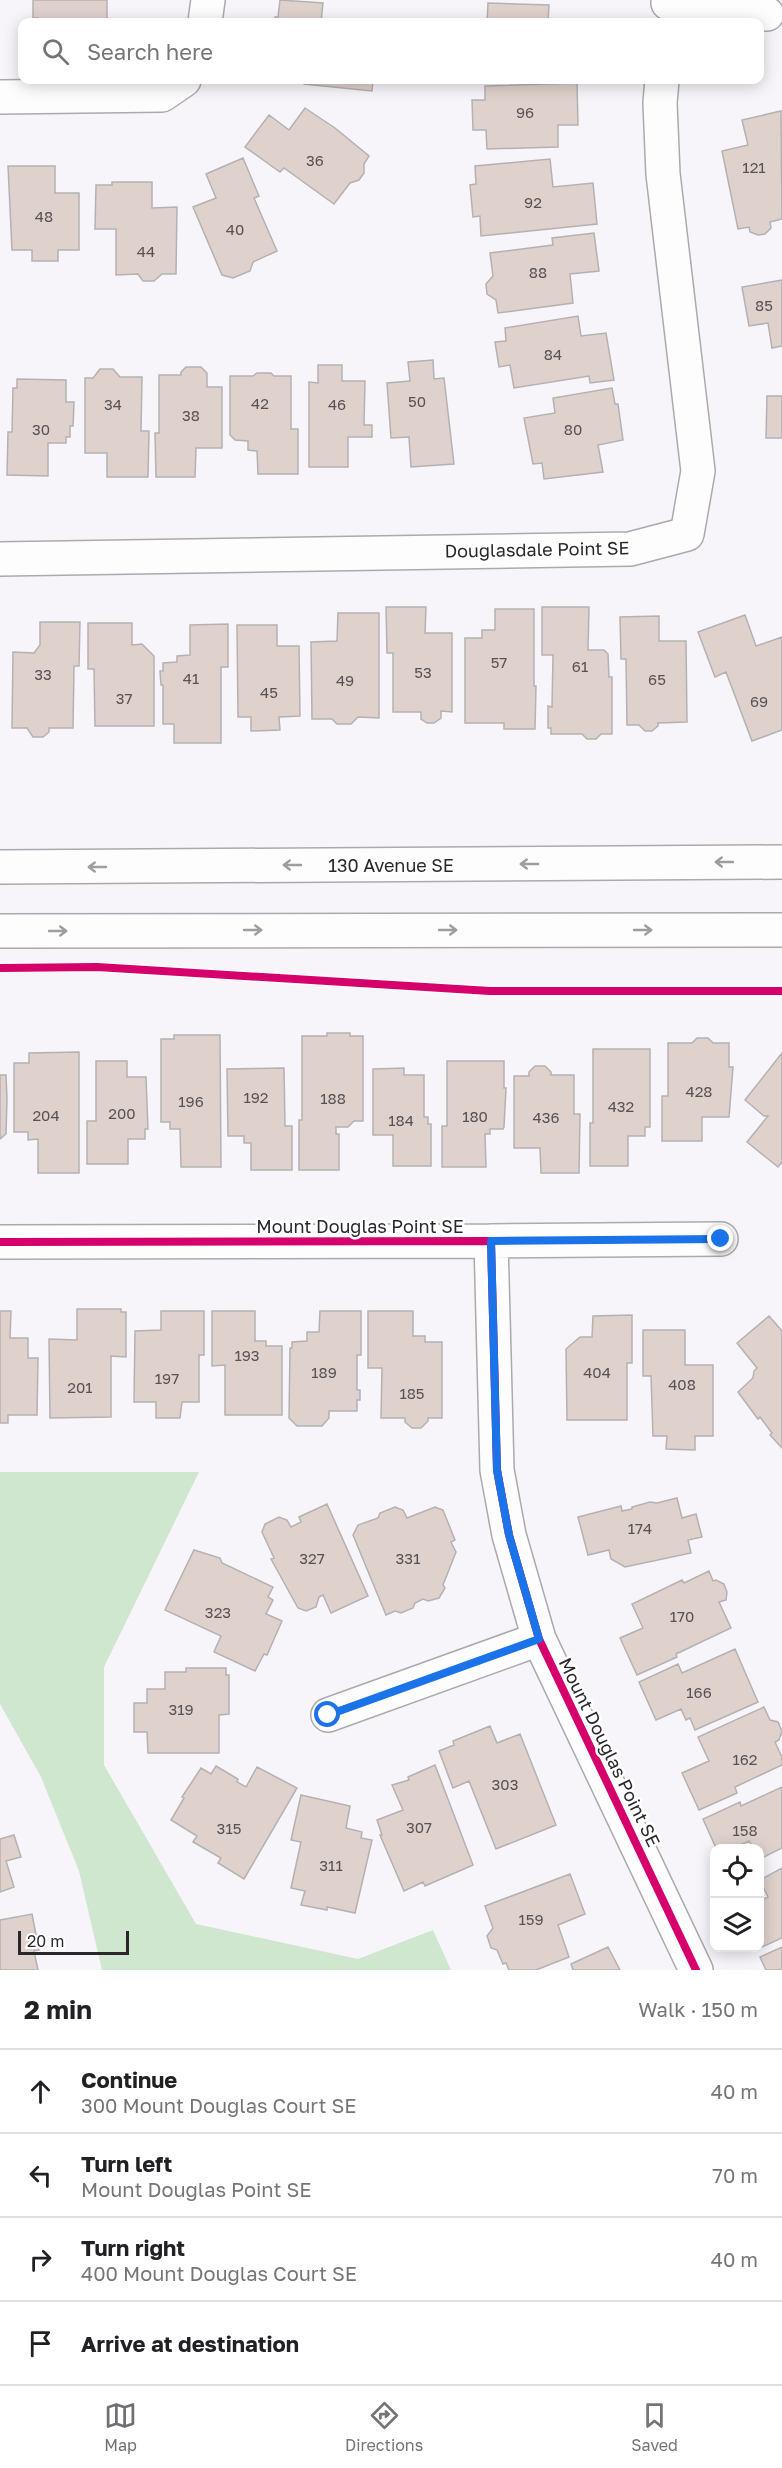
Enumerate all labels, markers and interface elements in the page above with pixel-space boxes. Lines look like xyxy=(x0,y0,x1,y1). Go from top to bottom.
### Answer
search box xyxy=(18,18,764,84)
icon: search xyxy=(39,35,72,68)
text: Search here xyxy=(87,38,213,65)
house number: 96 xyxy=(516,103,534,121)
house number: 36 xyxy=(306,151,324,169)
house number: 121 xyxy=(742,158,766,176)
house number: 92 xyxy=(524,193,542,211)
house number: 48 xyxy=(35,207,53,225)
house number: 40 xyxy=(226,220,244,238)
house number: 44 xyxy=(137,242,155,260)
house number: 88 xyxy=(529,263,547,281)
house number: 85 xyxy=(755,296,773,314)
house number: 84 xyxy=(544,345,562,363)
house number: 50 xyxy=(408,392,426,410)
house number: 42 xyxy=(251,394,269,412)
house number: 34 xyxy=(104,395,122,413)
house number: 46 xyxy=(328,395,346,413)
house number: 38 xyxy=(182,406,200,424)
house number: 30 xyxy=(32,420,50,438)
house number: 80 xyxy=(564,420,582,438)
street label: Douglasdale Point SE xyxy=(444,536,630,562)
house number: 57 xyxy=(491,653,507,671)
house number: 61 xyxy=(572,657,588,675)
house number: 53 xyxy=(414,663,432,681)
house number: 33 xyxy=(34,665,52,683)
house number: 41 xyxy=(183,669,199,687)
house number: 65 xyxy=(648,670,666,688)
house number: 49 xyxy=(336,671,354,689)
house number: 45 xyxy=(260,683,278,701)
house number: 37 xyxy=(116,689,132,707)
house number: 69 xyxy=(750,692,768,710)
street label: 130 Avenue SE xyxy=(328,854,454,876)
one-way arrow xyxy=(714,856,734,868)
one-way arrow xyxy=(519,858,539,870)
one-way arrow xyxy=(282,859,302,871)
one-way arrow xyxy=(87,861,107,873)
one-way arrow xyxy=(243,924,263,936)
one-way arrow xyxy=(438,924,458,936)
one-way arrow xyxy=(633,924,653,936)
one-way arrow xyxy=(48,925,68,937)
house number: 428 xyxy=(685,1082,713,1100)
house number: 192 xyxy=(243,1088,269,1106)
house number: 188 xyxy=(320,1089,346,1107)
house number: 196 xyxy=(178,1092,204,1110)
house number: 432 xyxy=(608,1097,634,1115)
house number: 200 xyxy=(108,1104,136,1122)
house number: 204 xyxy=(32,1106,60,1124)
house number: 180 xyxy=(462,1107,488,1125)
house number: 436 xyxy=(532,1108,560,1126)
house number: 184 xyxy=(388,1111,414,1129)
street label: Mount Douglas Point SE xyxy=(256,1215,464,1237)
route end xyxy=(707,1225,733,1251)
house number: 193 xyxy=(234,1346,260,1364)
house number: 189 xyxy=(311,1363,337,1381)
house number: 404 xyxy=(583,1363,611,1381)
house number: 197 xyxy=(155,1369,179,1387)
house number: 408 xyxy=(668,1375,696,1393)
house number: 201 xyxy=(67,1378,93,1396)
house number: 185 xyxy=(399,1384,425,1402)
house number: 174 xyxy=(628,1519,652,1537)
house number: 327 xyxy=(299,1549,325,1567)
house number: 331 xyxy=(396,1549,420,1567)
house number: 323 xyxy=(205,1603,231,1621)
house number: 170 xyxy=(670,1607,694,1625)
street label: Mount Douglas Point SE xyxy=(555,1654,665,1850)
house number: 166 xyxy=(686,1683,712,1701)
house number: 319 xyxy=(168,1700,194,1718)
route start xyxy=(314,1701,340,1727)
house number: 162 xyxy=(732,1750,758,1768)
house number: 303 xyxy=(492,1775,518,1793)
house number: 307 xyxy=(406,1818,432,1836)
house number: 315 xyxy=(217,1819,241,1837)
house number: 158 xyxy=(732,1821,758,1839)
map controls xyxy=(710,1844,764,1952)
button: locate xyxy=(710,1844,764,1898)
house number: 311 xyxy=(319,1856,343,1874)
button: layers xyxy=(710,1898,764,1952)
house number: 159 xyxy=(518,1910,544,1928)
scale bar xyxy=(18,1928,129,1956)
text: 20 m xyxy=(27,1931,64,1951)
text: 2 min xyxy=(24,1994,92,2025)
text: Walk · 150 m xyxy=(638,1997,758,2021)
text: Continue xyxy=(81,2066,177,2093)
icon: ahead xyxy=(24,2075,57,2108)
text: 40 m xyxy=(711,2079,758,2103)
text: 300 Mount Douglas Court SE xyxy=(81,2093,357,2117)
text: Turn left xyxy=(81,2150,172,2177)
icon: left xyxy=(24,2159,57,2192)
text: 70 m xyxy=(712,2163,758,2187)
text: Mount Douglas Point SE xyxy=(81,2177,311,2201)
text: Turn right xyxy=(81,2234,185,2261)
icon: right xyxy=(24,2243,57,2276)
text: 40 m xyxy=(711,2247,758,2271)
text: 400 Mount Douglas Court SE xyxy=(81,2261,357,2285)
icon: arrive xyxy=(24,2327,57,2360)
text: Arrive at destination xyxy=(81,2330,299,2357)
tab: Map xyxy=(104,2399,137,2455)
tab: Directions xyxy=(345,2399,423,2455)
tab: Saved xyxy=(631,2399,678,2455)

